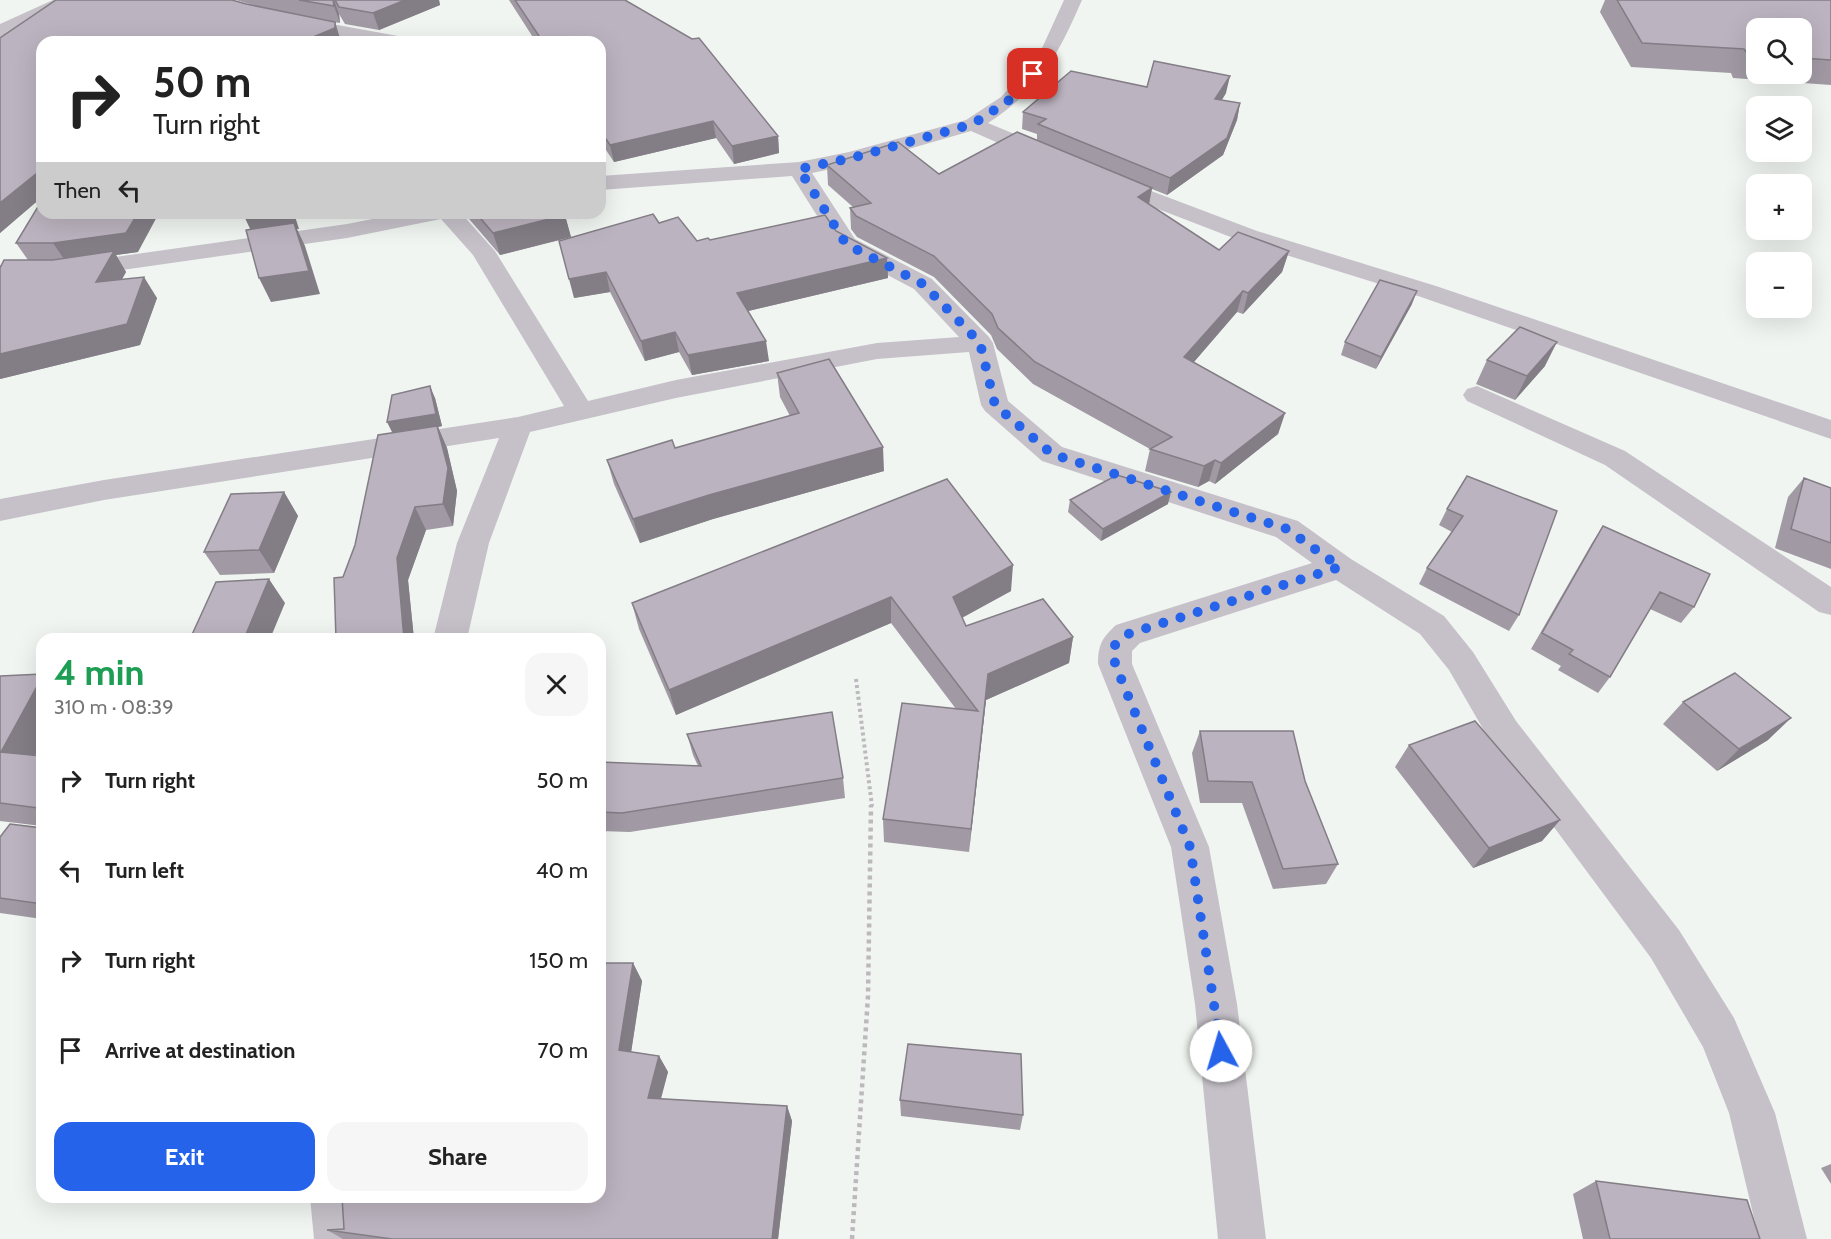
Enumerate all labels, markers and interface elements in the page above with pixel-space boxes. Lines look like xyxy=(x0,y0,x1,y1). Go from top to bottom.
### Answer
map controls xyxy=(1746,18,1812,318)
button: search xyxy=(1746,18,1812,84)
pin xyxy=(1007,48,1058,99)
text: 50 m xyxy=(153,56,251,108)
icon: arrive xyxy=(1016,57,1049,90)
icon: right xyxy=(54,60,132,138)
button: layers xyxy=(1746,96,1812,162)
text: Turn right xyxy=(153,108,260,141)
icon: left xyxy=(113,174,146,207)
button: + xyxy=(1746,174,1812,240)
text: Then xyxy=(54,177,101,204)
button: − xyxy=(1746,252,1812,318)
text: 4 min xyxy=(54,650,144,694)
button: close xyxy=(525,653,588,716)
text: 310 m · 08:39 xyxy=(54,695,174,719)
icon: right xyxy=(54,764,87,797)
text: Turn right xyxy=(105,767,195,794)
text: 50 m xyxy=(536,767,588,794)
icon: left xyxy=(54,854,87,887)
text: Turn left xyxy=(105,857,184,884)
text: 40 m xyxy=(536,857,588,884)
icon: right xyxy=(54,944,87,977)
text: Turn right xyxy=(105,947,195,974)
text: 150 m xyxy=(529,947,588,974)
position arrow xyxy=(1189,1019,1253,1083)
icon: arrive xyxy=(54,1034,87,1067)
text: Arrive at destination xyxy=(105,1037,295,1064)
text: 70 m xyxy=(538,1037,588,1064)
button: Exit xyxy=(54,1122,315,1191)
button: Share xyxy=(327,1122,588,1191)

